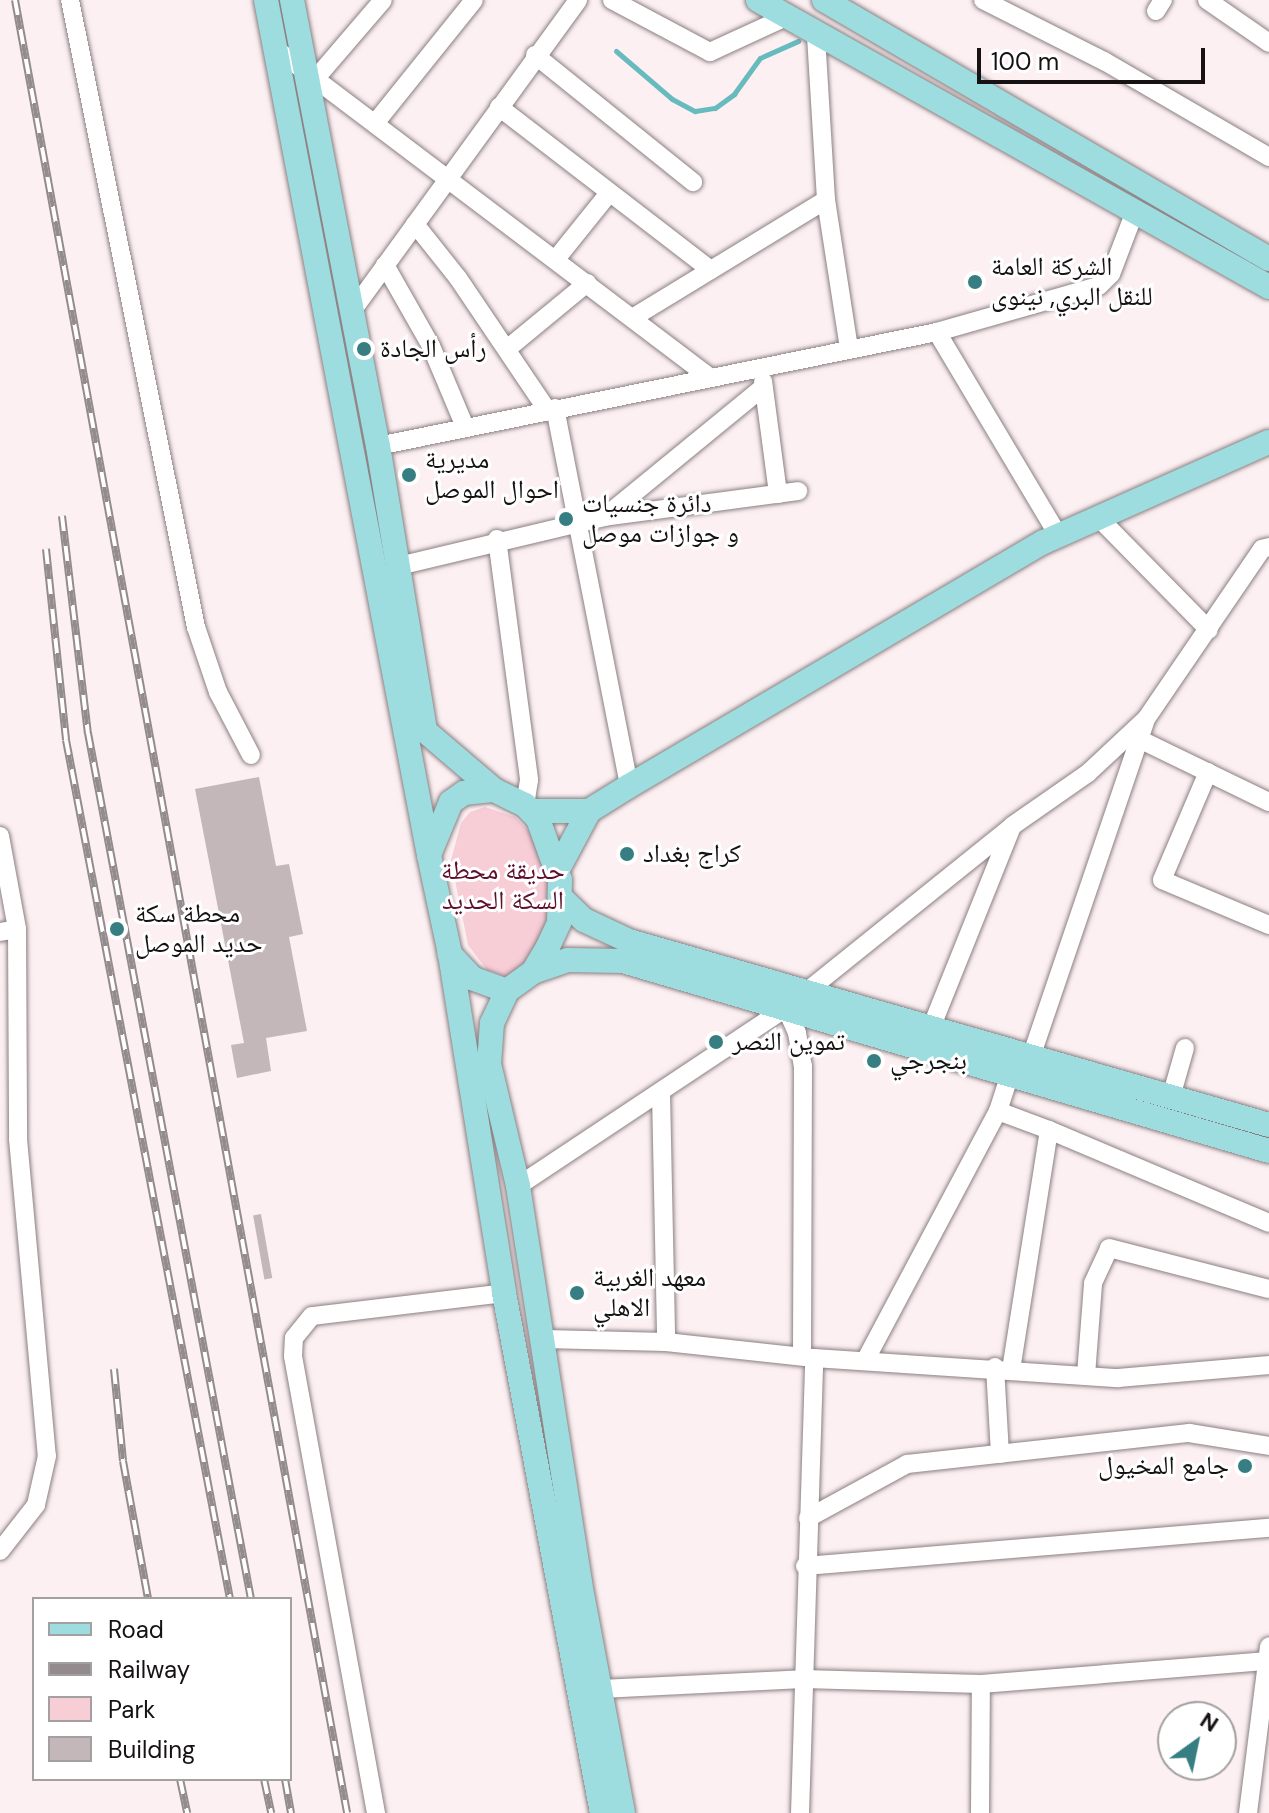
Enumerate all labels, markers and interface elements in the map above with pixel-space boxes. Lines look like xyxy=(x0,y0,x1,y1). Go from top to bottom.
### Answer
scale bar xyxy=(981,32,1209,82)
text: 100 m xyxy=(991,46,1059,77)
place label: الشركة العامة للنقل البري, نينوى xyxy=(991,251,1153,312)
marker: الشركة العامة للنقل البري, نينوى xyxy=(966,273,984,291)
place label: رأس الجادة xyxy=(380,333,486,365)
marker: رأس الجادة xyxy=(355,340,373,358)
place label: مديرية احوال الموصل xyxy=(425,444,559,506)
marker: مديرية احوال الموصل xyxy=(400,466,418,484)
place label: دائرة جنسيات و جوازات موصل xyxy=(582,488,739,550)
marker: دائرة جنسيات و جوازات موصل xyxy=(557,510,575,528)
place label: كراج بغداد xyxy=(643,838,741,870)
marker: كراج بغداد xyxy=(618,845,636,863)
park label: حديقة محطة السكة الحديد xyxy=(441,855,565,916)
place label: محطة سكة حديد الموصل xyxy=(135,898,262,960)
marker: محطة سكة حديد الموصل xyxy=(106,918,128,940)
place label: تموين النصر xyxy=(732,1026,845,1058)
marker: تموين النصر xyxy=(707,1033,725,1051)
place label: بنجرجي xyxy=(890,1045,967,1077)
marker: بنجرجي xyxy=(865,1052,883,1070)
place label: معهد الغربية الاهلي xyxy=(593,1262,706,1324)
marker: معهد الغربية الاهلي xyxy=(568,1284,586,1302)
place label: جامع المخيول xyxy=(1098,1450,1229,1482)
marker: جامع المخيول xyxy=(1236,1457,1254,1475)
legend xyxy=(32,1597,292,1781)
text: Road xyxy=(108,1614,164,1645)
text: Railway xyxy=(108,1654,190,1685)
text: Park xyxy=(108,1694,155,1725)
north arrow xyxy=(1157,1701,1237,1781)
text: N xyxy=(1195,1706,1224,1739)
text: Building xyxy=(108,1734,195,1765)

